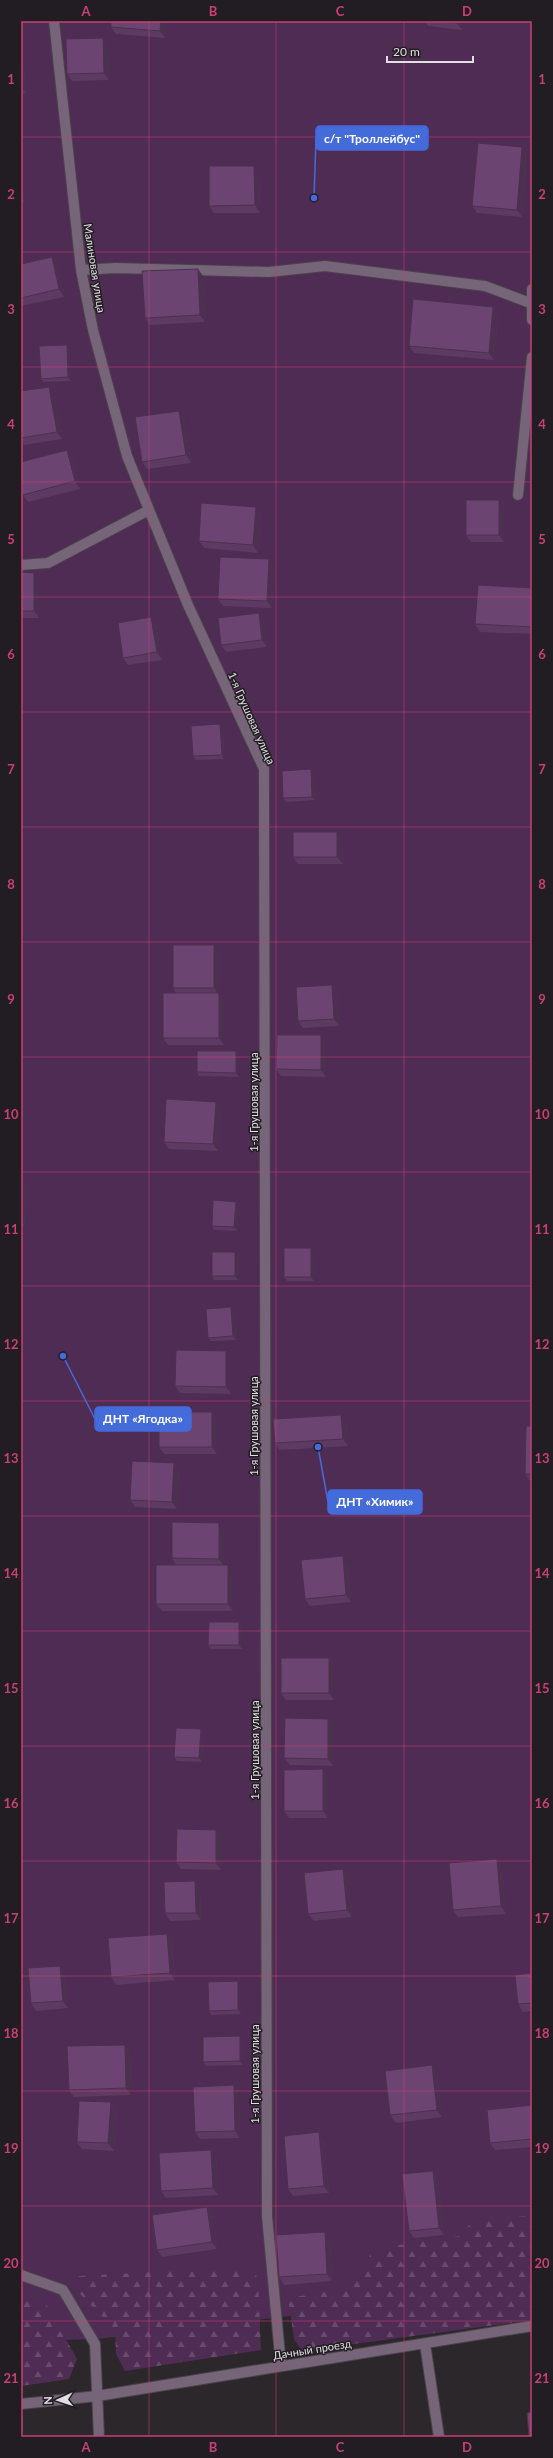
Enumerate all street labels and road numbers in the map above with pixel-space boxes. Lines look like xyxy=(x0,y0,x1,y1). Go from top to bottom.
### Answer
street label: Малиновая улица xyxy=(82,223,108,313)
street label: 1-я Грушовая улица xyxy=(226,670,278,766)
street label: 1-я Грушовая улица xyxy=(247,1052,260,1152)
street label: 1-я Грушовая улица xyxy=(247,1376,260,1476)
street label: 1-я Грушовая улица xyxy=(248,1700,261,1800)
street label: 1-я Грушовая улица xyxy=(248,2024,261,2124)
street label: Дачный проезд xyxy=(272,2336,352,2362)

